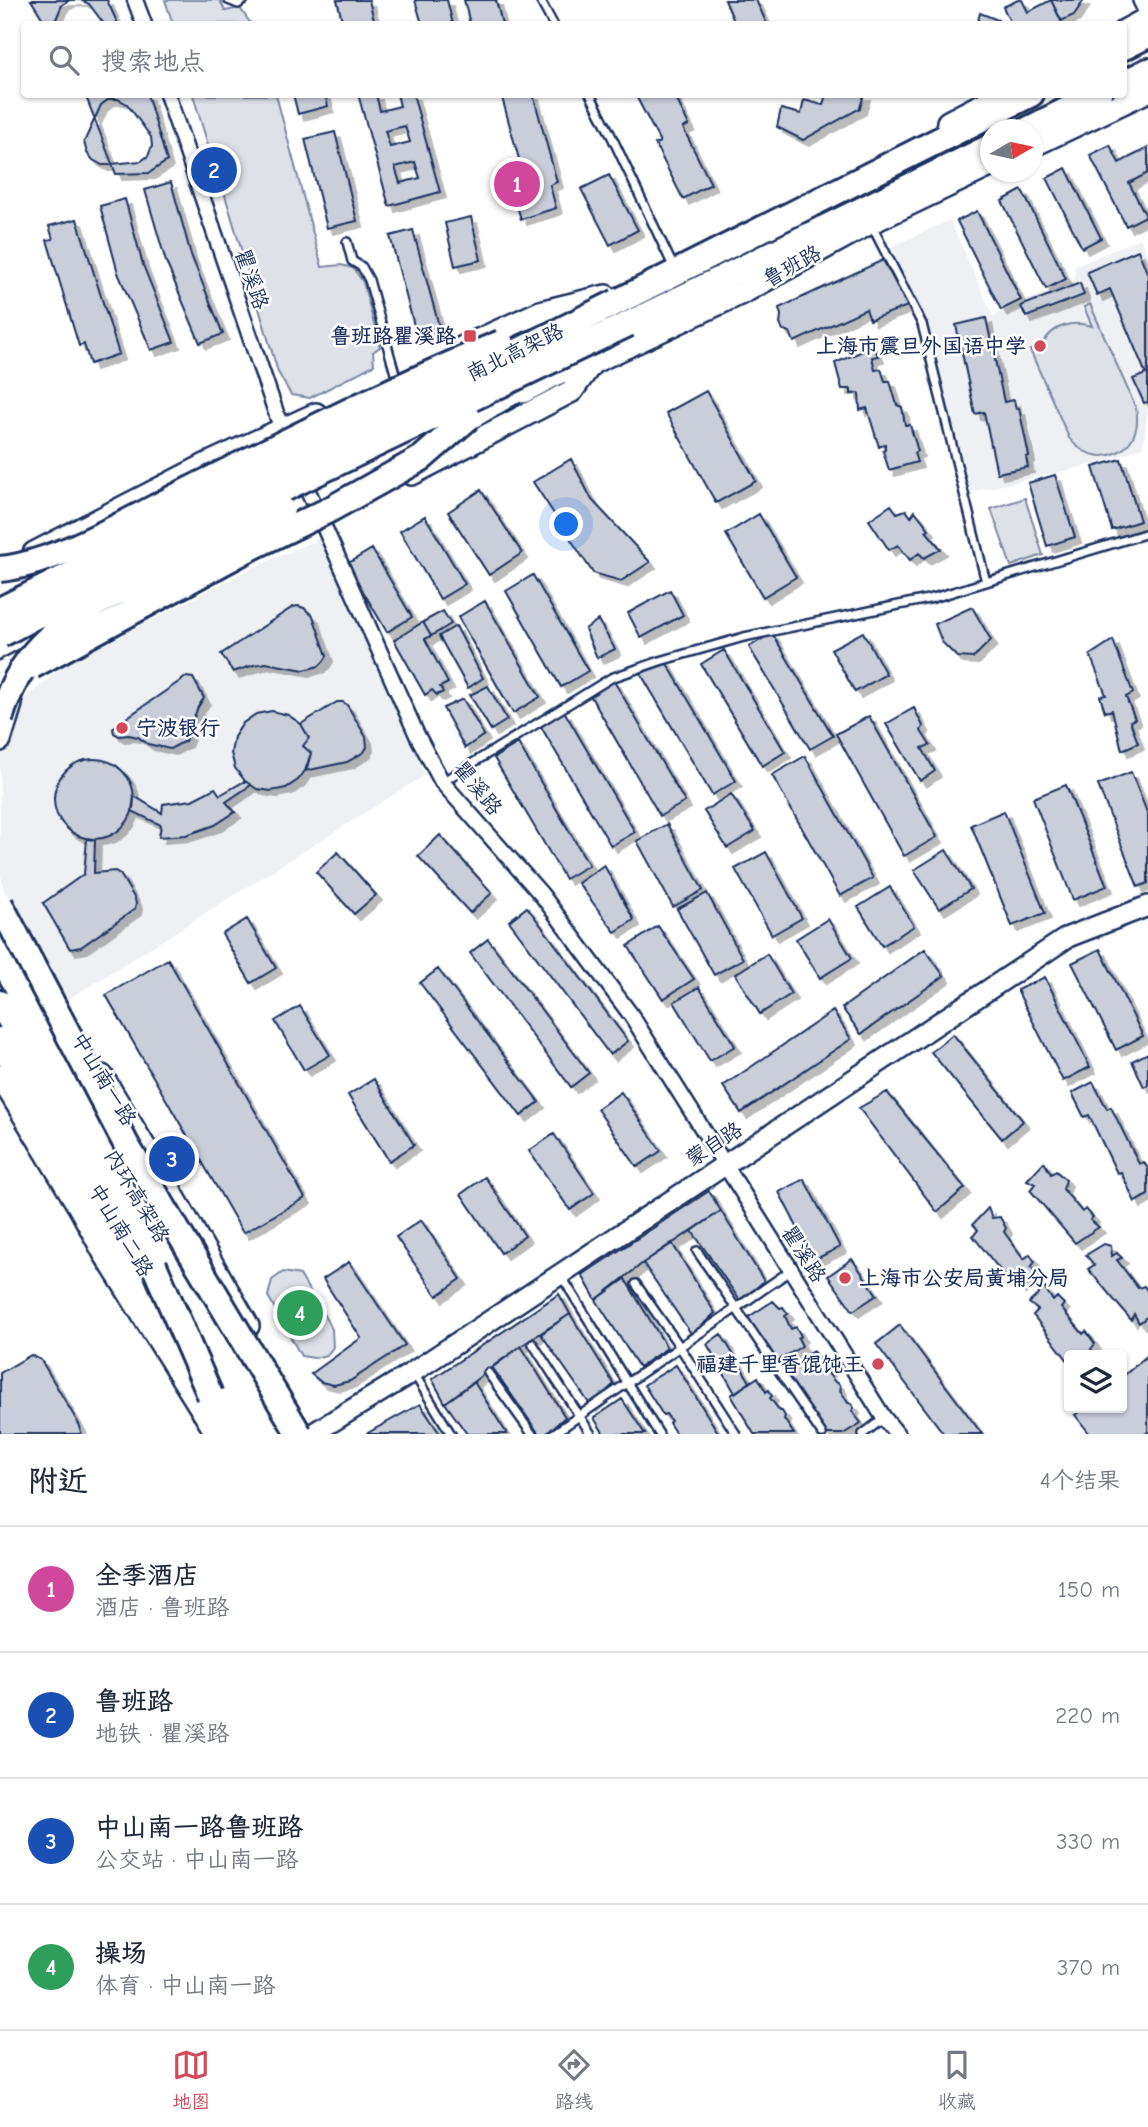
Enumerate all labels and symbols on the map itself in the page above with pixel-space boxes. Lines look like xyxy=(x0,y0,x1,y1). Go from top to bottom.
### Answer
north arrow xyxy=(980,119,1043,182)
pin: 2 xyxy=(191,144,237,196)
pin: 1 xyxy=(494,158,540,210)
street label: 鲁班路 xyxy=(759,240,825,292)
street label: 瞿溪路 xyxy=(230,245,274,313)
street label: 南北高架路 xyxy=(463,318,567,386)
place label: 鲁班路瞿溪路 xyxy=(330,324,456,348)
marker: 鲁班路瞿溪路 xyxy=(462,328,478,344)
place label: 上海市震旦外国语中学 xyxy=(816,334,1026,358)
marker: 上海市震旦外国语中学 xyxy=(1032,338,1048,354)
your location xyxy=(549,507,583,541)
place label: 宁波银行 xyxy=(136,716,220,740)
marker: 宁波银行 xyxy=(114,720,130,736)
street label: 瞿溪路 xyxy=(449,756,507,820)
street label: 中山南一路 xyxy=(67,1028,141,1130)
street label: 蒙自路 xyxy=(681,1117,747,1171)
pin: 3 xyxy=(149,1133,195,1185)
street label: 内环高架路 xyxy=(100,1145,174,1247)
street label: 中山南二路 xyxy=(84,1179,158,1281)
street label: 瞿溪路 xyxy=(777,1221,831,1287)
place label: 上海市公安局黄埔分局 xyxy=(859,1266,1069,1290)
marker: 上海市公安局黄埔分局 xyxy=(837,1270,853,1286)
pin: 4 xyxy=(277,1287,323,1339)
place label: 福建千里香馄饨王 xyxy=(696,1352,864,1376)
marker: 福建千里香馄饨王 xyxy=(870,1356,886,1372)

